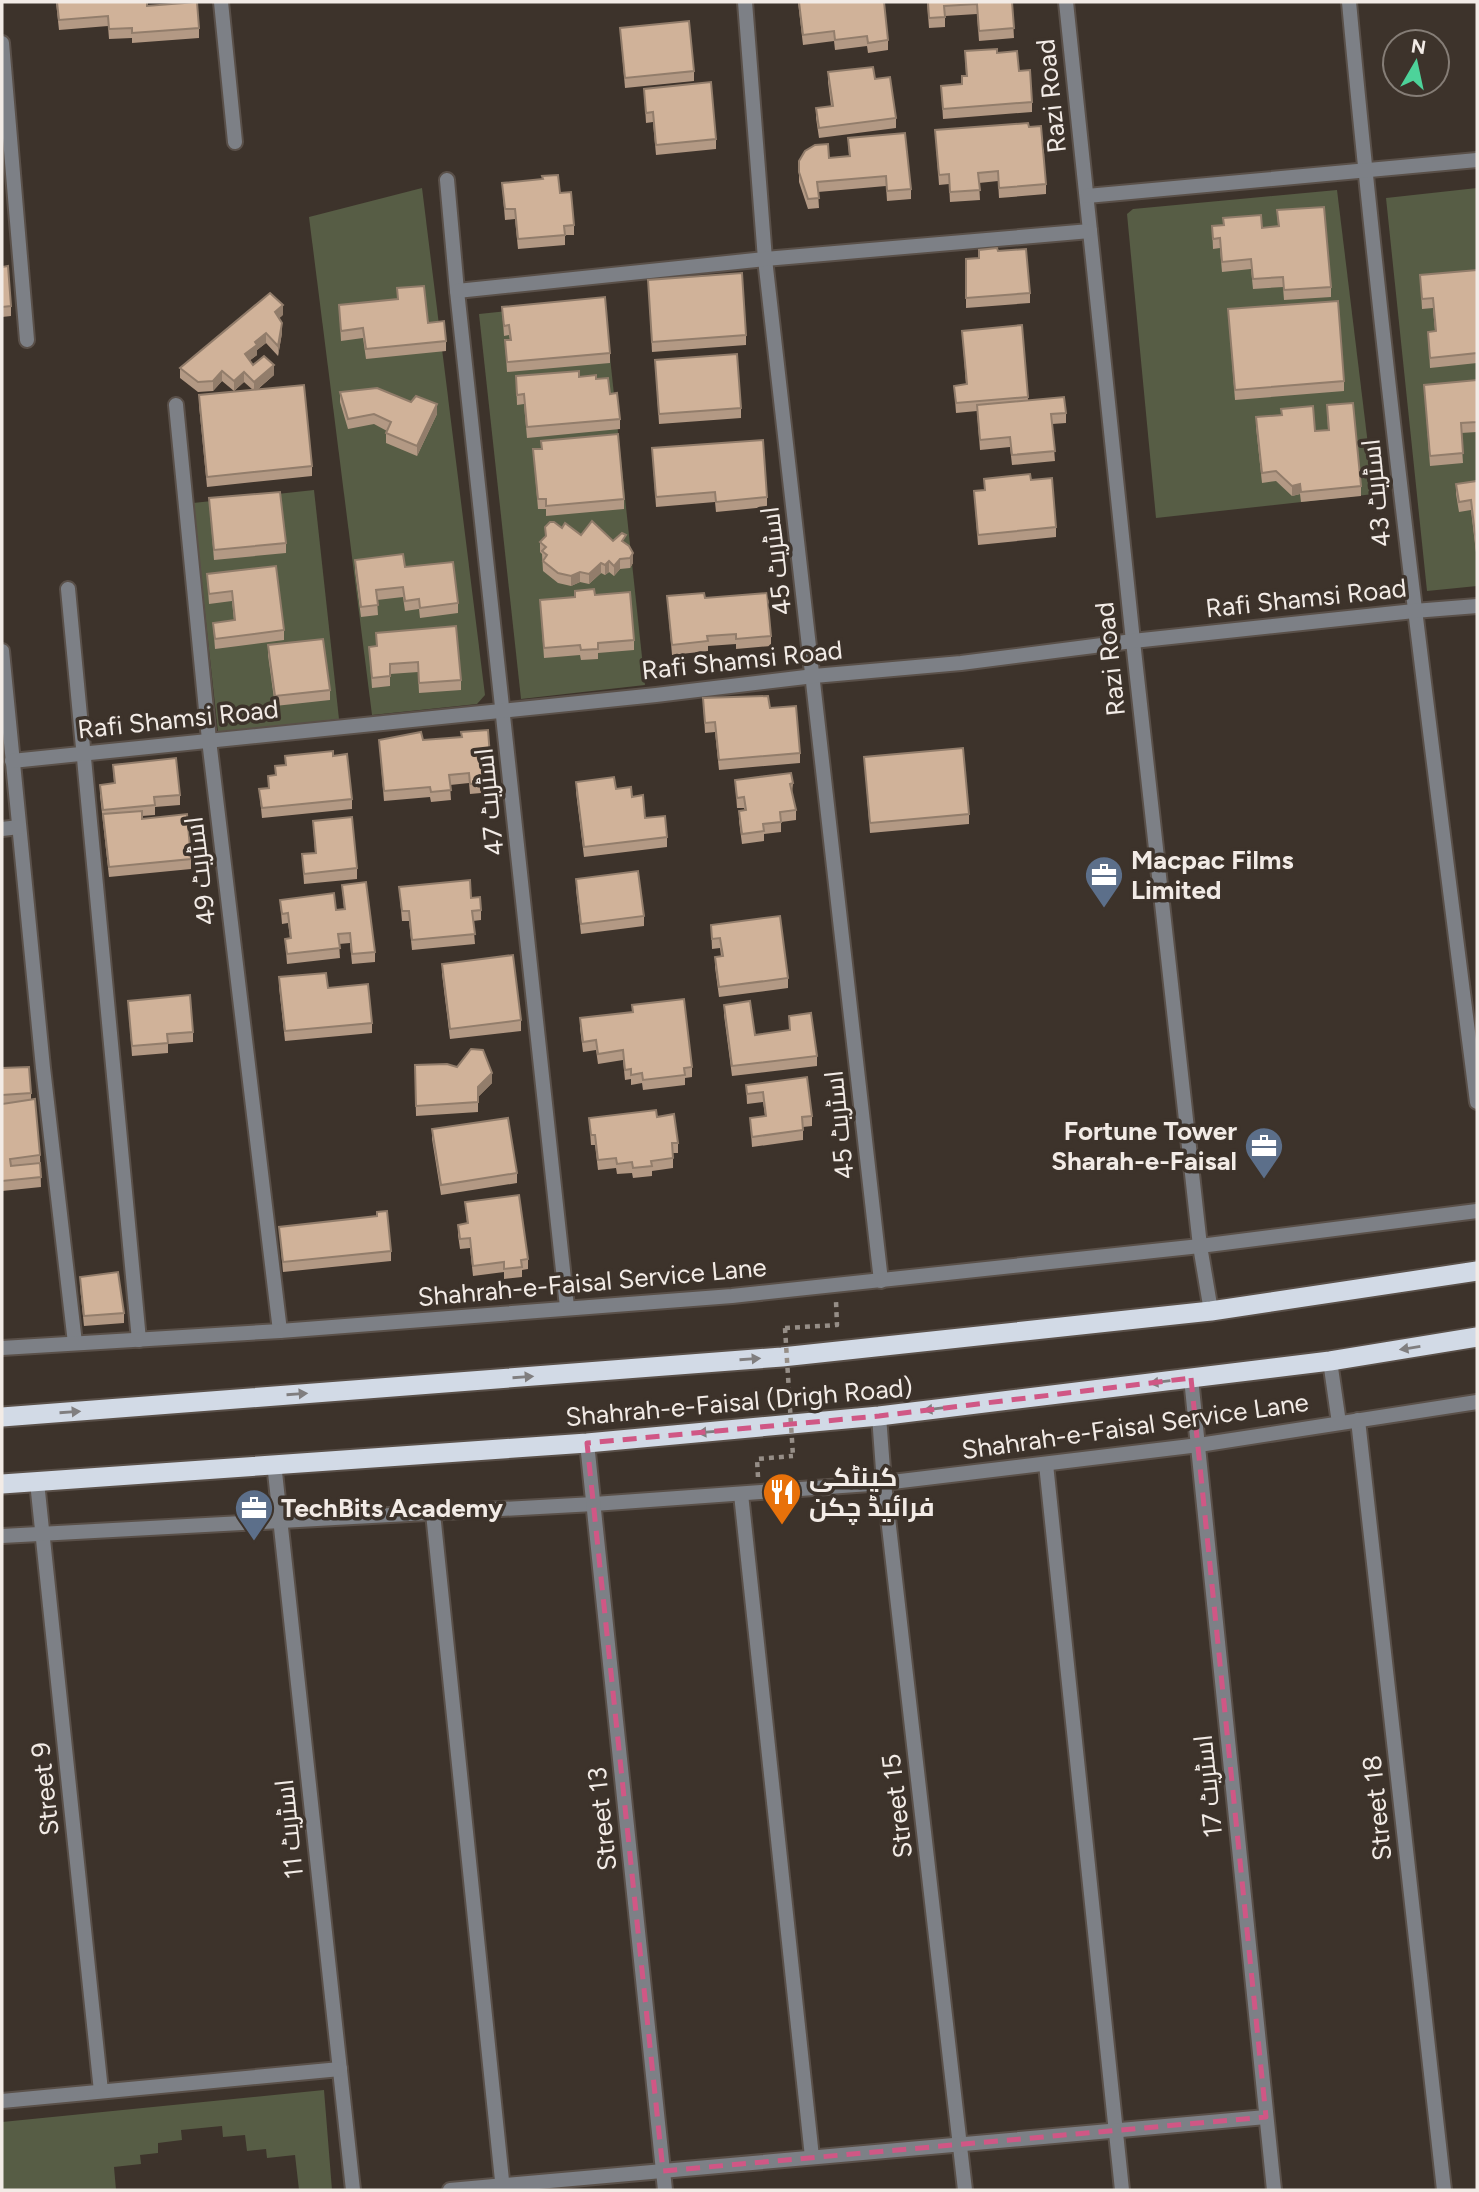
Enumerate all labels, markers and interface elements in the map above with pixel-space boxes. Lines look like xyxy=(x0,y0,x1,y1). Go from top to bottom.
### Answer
north arrow xyxy=(1381,28,1451,98)
text: N xyxy=(1410,34,1428,59)
street label: Razi Road xyxy=(1029,37,1073,155)
street label: اسٹریٹ 43 xyxy=(1354,437,1398,549)
street label: اسٹریٹ 45 xyxy=(753,505,799,617)
street label: Rafi Shamsi Road xyxy=(1204,572,1408,624)
street label: Razi Road xyxy=(1088,600,1132,718)
street label: Rafi Shamsi Road xyxy=(640,634,844,686)
street label: Rafi Shamsi Road xyxy=(76,693,280,745)
street label: اسٹریٹ 47 xyxy=(467,746,511,858)
street label: اسٹریٹ 49 xyxy=(177,815,223,927)
place label: Macpac Films Limited xyxy=(1131,844,1294,906)
office icon: Macpac Films Limited xyxy=(1083,854,1125,909)
street label: اسٹریٹ 45 xyxy=(817,1069,861,1181)
place label: Fortune Tower Sharah-e-Faisal xyxy=(1051,1115,1237,1177)
office icon: Fortune Tower Sharah-e-Faisal xyxy=(1243,1125,1285,1180)
street label: Shahrah-e-Faisal Service Lane xyxy=(416,1251,768,1313)
one-way arrow xyxy=(1399,1343,1421,1354)
one-way arrow xyxy=(739,1353,761,1364)
one-way arrow xyxy=(513,1371,535,1382)
street label: Shahrah-e-Faisal (Drigh Road) xyxy=(564,1371,914,1433)
one-way arrow xyxy=(1149,1376,1171,1387)
street label: Shahrah-e-Faisal Service Lane xyxy=(959,1386,1311,1466)
one-way arrow xyxy=(286,1388,308,1399)
one-way arrow xyxy=(923,1404,945,1415)
one-way arrow xyxy=(59,1406,81,1417)
one-way arrow xyxy=(697,1427,719,1438)
place label: کینٹکی فرائیڈ چکن xyxy=(809,1461,935,1525)
restaurant icon: کینٹکی فرائیڈ چکن xyxy=(761,1471,803,1526)
office icon: TechBits Academy xyxy=(233,1487,275,1542)
place label: TechBits Academy xyxy=(281,1492,503,1524)
street label: اسٹریٹ 17 xyxy=(1187,1733,1229,1839)
street label: Street 9 xyxy=(24,1741,66,1837)
street label: Street 15 xyxy=(875,1752,919,1860)
street label: Street 18 xyxy=(1356,1754,1398,1862)
street label: Street 13 xyxy=(581,1766,623,1872)
street label: اسٹریٹ 11 xyxy=(268,1778,310,1880)

